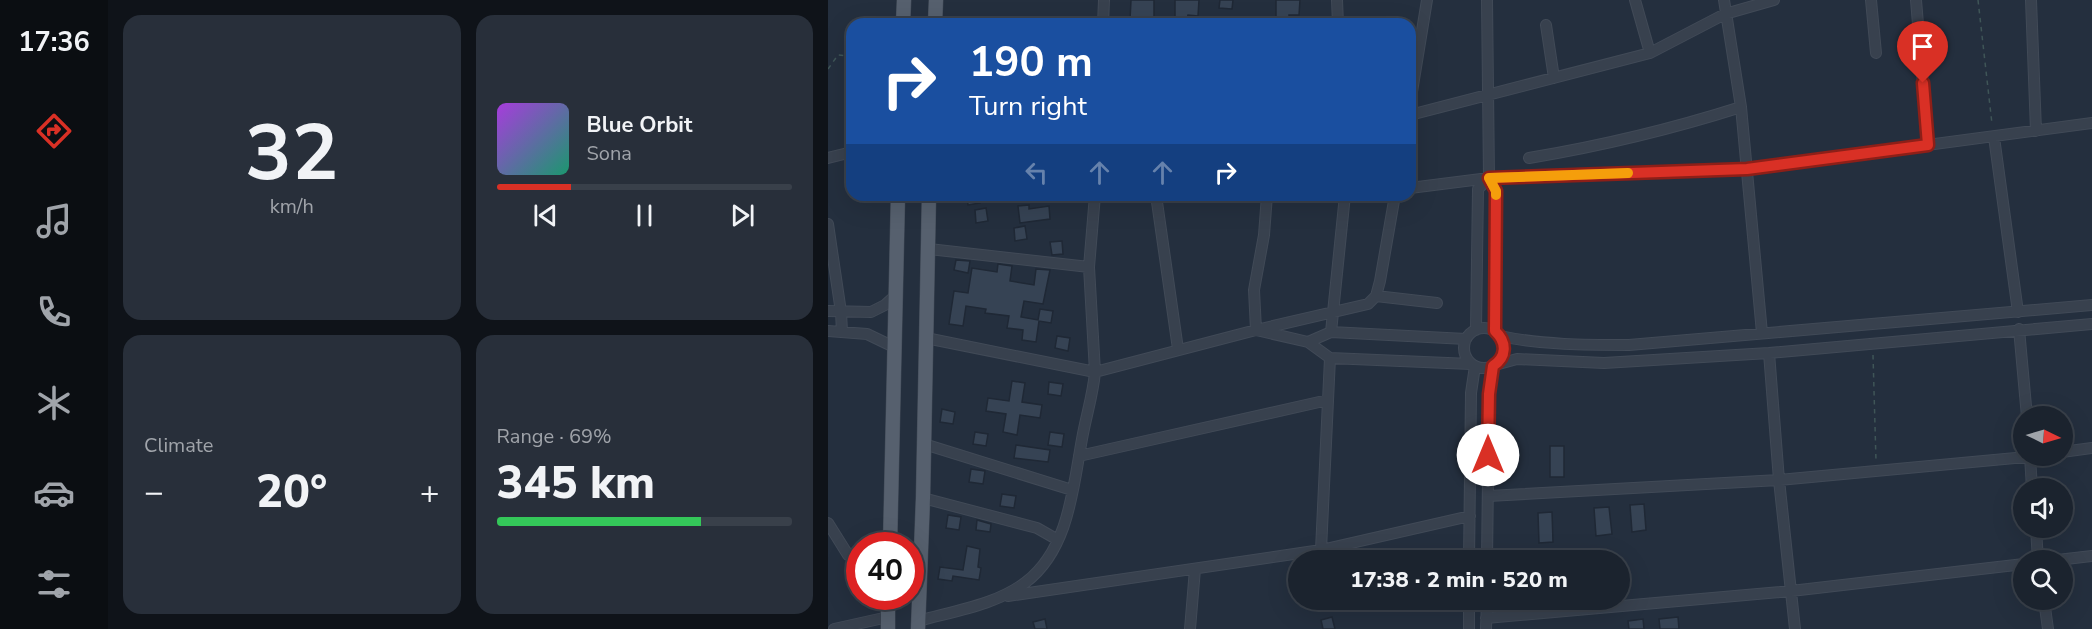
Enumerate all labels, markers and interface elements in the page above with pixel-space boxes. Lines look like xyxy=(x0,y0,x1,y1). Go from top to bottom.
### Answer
pin xyxy=(1897,21,1948,83)
text: 17:36 xyxy=(18,24,90,61)
icon: arrive xyxy=(1906,30,1939,63)
text: 190 m xyxy=(969,34,1093,91)
icon: right xyxy=(870,42,948,120)
text: Turn right xyxy=(969,88,1087,125)
text: 32 xyxy=(245,100,339,207)
icon: directions xyxy=(33,110,75,152)
text: Blue Orbit xyxy=(587,110,692,140)
text: Sona xyxy=(587,140,632,167)
icon: left xyxy=(1020,156,1053,189)
icon: ahead xyxy=(1083,156,1116,189)
icon: ahead xyxy=(1146,156,1179,189)
icon: right xyxy=(1209,156,1242,189)
text: km/h xyxy=(270,193,314,220)
icon: previous xyxy=(529,199,562,232)
icon: pause xyxy=(628,199,661,232)
icon: next xyxy=(726,199,759,232)
icon: music xyxy=(33,200,75,242)
icon: phone xyxy=(33,291,75,333)
icon: climate xyxy=(33,382,75,424)
north arrow xyxy=(2013,406,2073,466)
map controls xyxy=(2013,406,2073,610)
text: Range · 69% xyxy=(497,423,612,450)
position arrow xyxy=(1456,423,1520,487)
text: Climate xyxy=(144,432,213,459)
text: 345 km xyxy=(497,453,655,514)
text: 20° xyxy=(256,462,327,523)
text: − xyxy=(144,470,164,515)
text: + xyxy=(420,470,440,515)
icon: car xyxy=(33,472,75,514)
button: sound xyxy=(2013,478,2073,538)
speed limit sign: 40 xyxy=(846,532,924,610)
button: search xyxy=(2013,550,2073,610)
icon: filters xyxy=(33,563,75,605)
text: 17:38 · 2 min · 520 m xyxy=(1350,565,1568,595)

